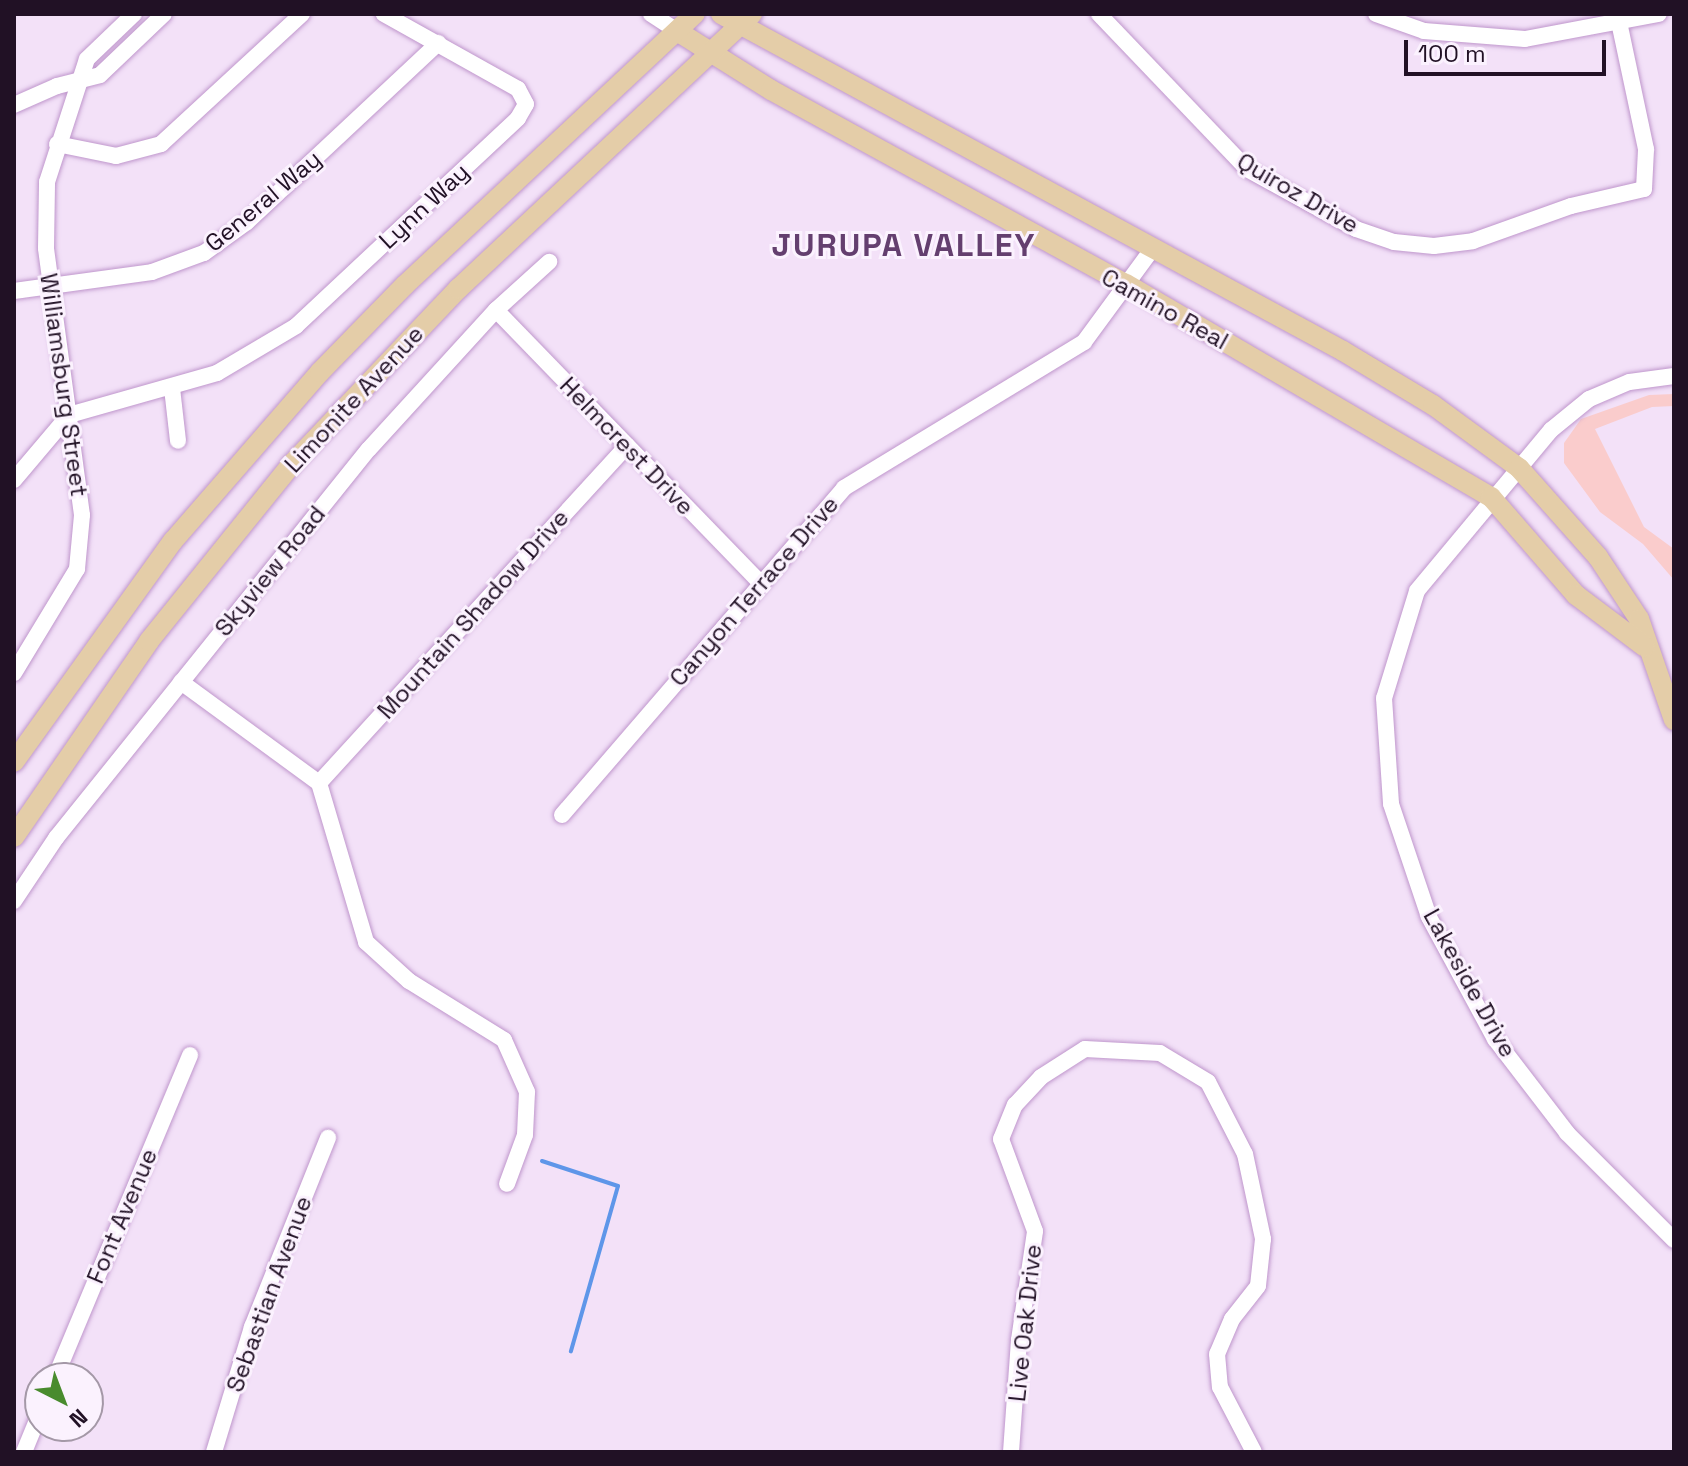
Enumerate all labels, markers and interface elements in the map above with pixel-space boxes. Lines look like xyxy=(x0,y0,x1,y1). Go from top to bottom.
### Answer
scale bar xyxy=(1408,24,1610,74)
text: 100 m xyxy=(1418,38,1486,69)
street label: General Way xyxy=(199,144,327,258)
street label: Quiroz Drive xyxy=(1232,147,1364,239)
street label: Lynn Way xyxy=(373,157,475,255)
district label: JURUPA VALLEY xyxy=(771,226,1037,264)
street label: Camino Real xyxy=(1097,262,1233,356)
street label: Williamsburg Street xyxy=(34,271,94,499)
street label: Limonite Avenue xyxy=(278,319,430,479)
street label: Helmcrest Drive xyxy=(554,371,700,521)
street label: Canyon Terrace Drive xyxy=(663,490,845,692)
street label: Skyview Road xyxy=(209,500,331,642)
street label: Mountain Shadow Drive xyxy=(371,503,575,725)
street label: Lakeside Drive xyxy=(1417,904,1523,1062)
street label: Font Avenue xyxy=(81,1144,163,1288)
street label: Sebastian Avenue xyxy=(220,1192,318,1396)
street label: Live Oak Drive xyxy=(1002,1243,1048,1403)
north arrow xyxy=(24,1362,104,1442)
text: N xyxy=(64,1403,94,1434)

